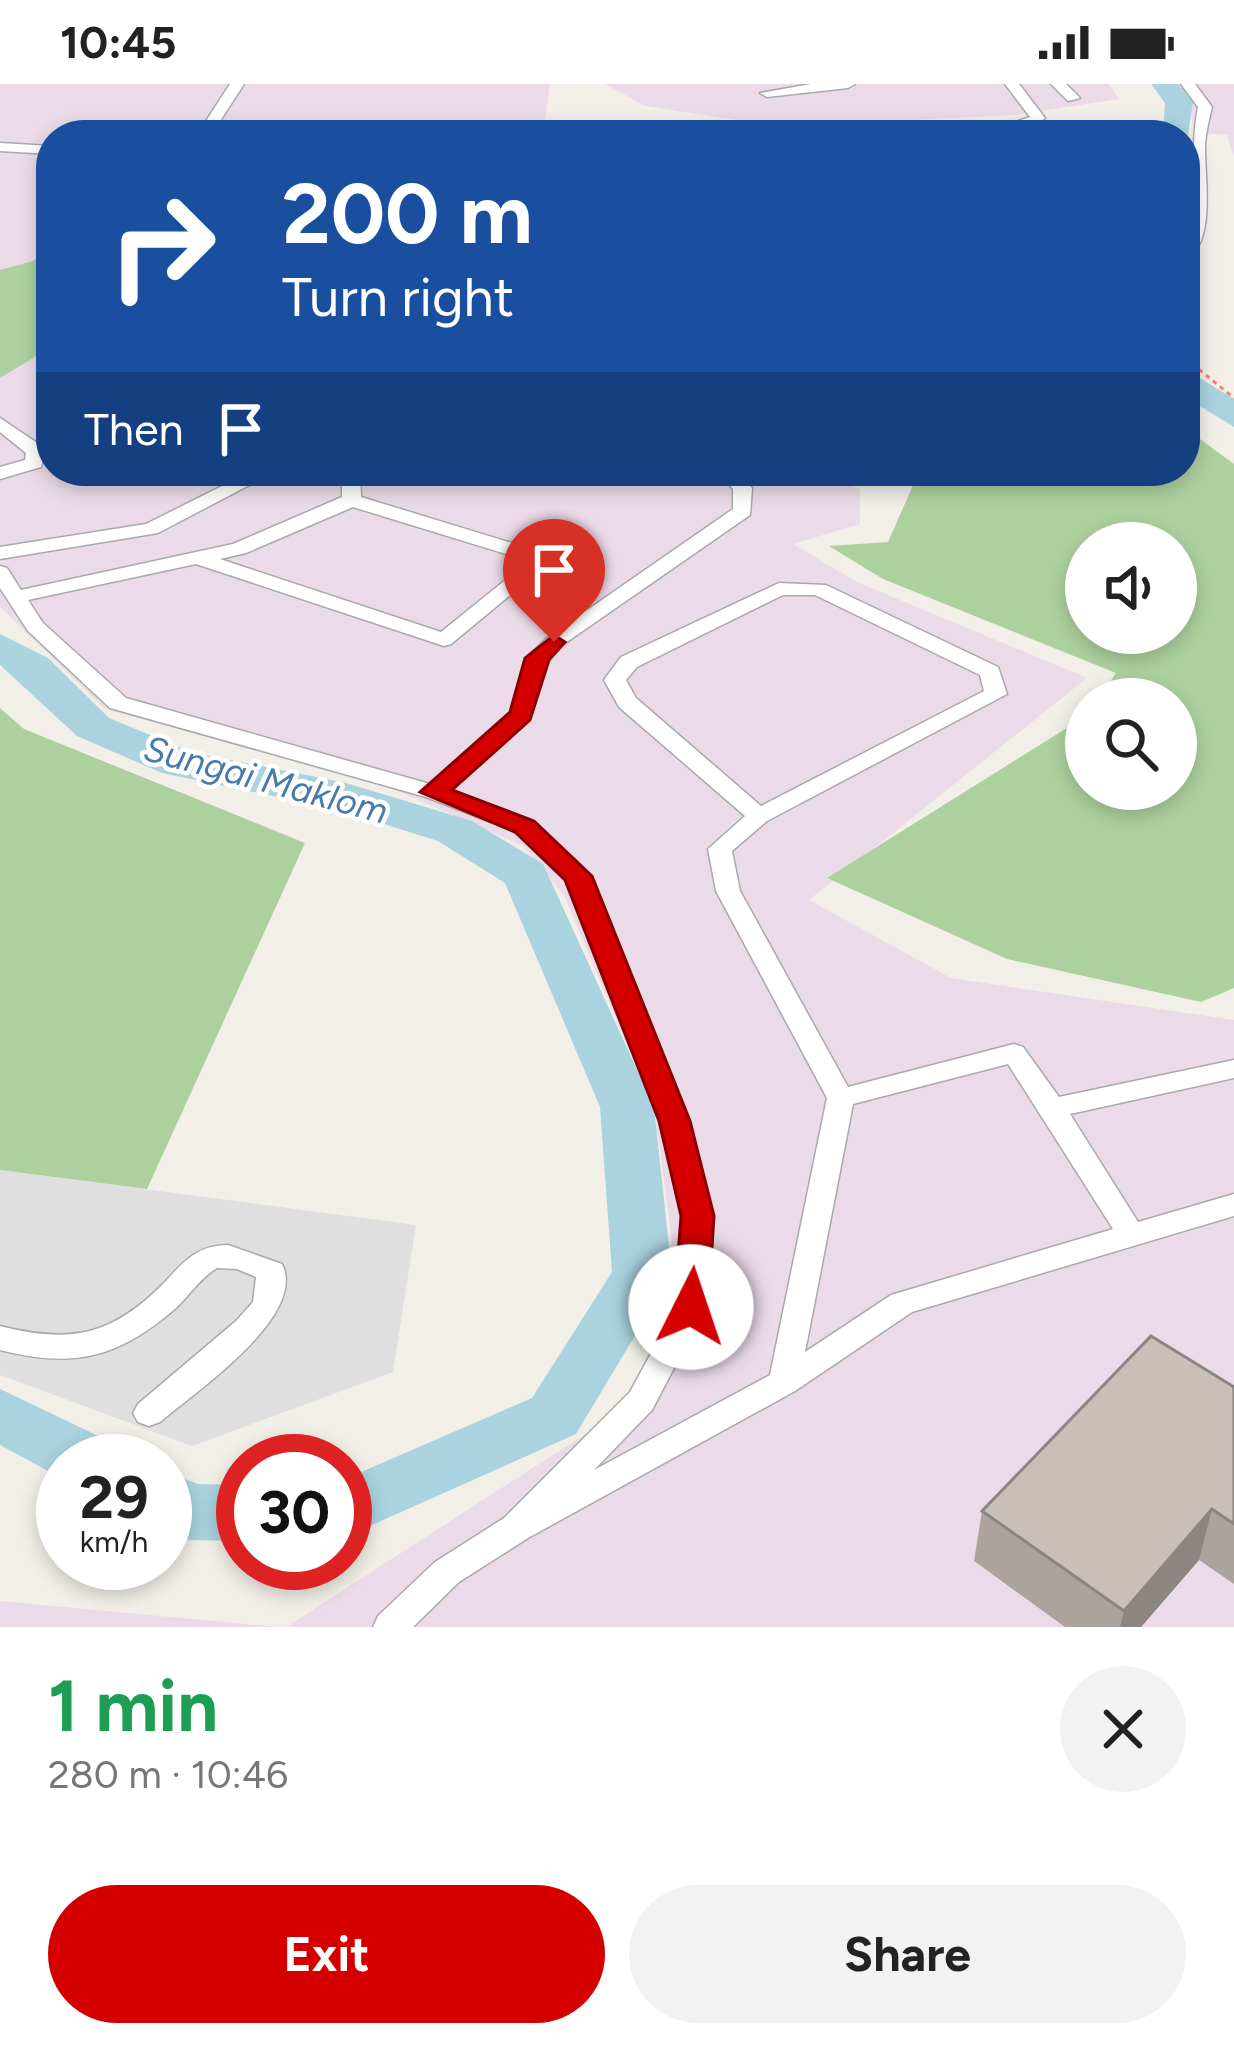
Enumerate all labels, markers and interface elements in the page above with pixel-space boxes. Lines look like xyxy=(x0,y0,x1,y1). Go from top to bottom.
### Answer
text: 10:45 xyxy=(60,15,176,69)
text: 200 m xyxy=(282,163,533,264)
icon: right xyxy=(84,168,240,324)
text: Turn right xyxy=(282,265,514,330)
icon: arrive xyxy=(208,396,274,462)
text: Then xyxy=(84,402,184,456)
pin xyxy=(503,519,605,642)
map controls xyxy=(1065,522,1197,810)
button: sound xyxy=(1065,522,1197,654)
icon: arrive xyxy=(521,537,587,603)
button: search xyxy=(1065,678,1197,810)
water label: Sungai Maklom xyxy=(139,726,392,833)
position arrow xyxy=(628,1244,754,1370)
speed limit sign: 30 xyxy=(216,1434,372,1590)
text: 29 xyxy=(79,1461,149,1533)
text: km/h xyxy=(80,1523,148,1560)
text: 1 min xyxy=(48,1663,218,1749)
button: close xyxy=(1060,1666,1186,1792)
text: 280 m · 10:46 xyxy=(48,1751,288,1798)
button: Exit xyxy=(48,1885,605,2023)
button: Share xyxy=(629,1885,1186,2023)

